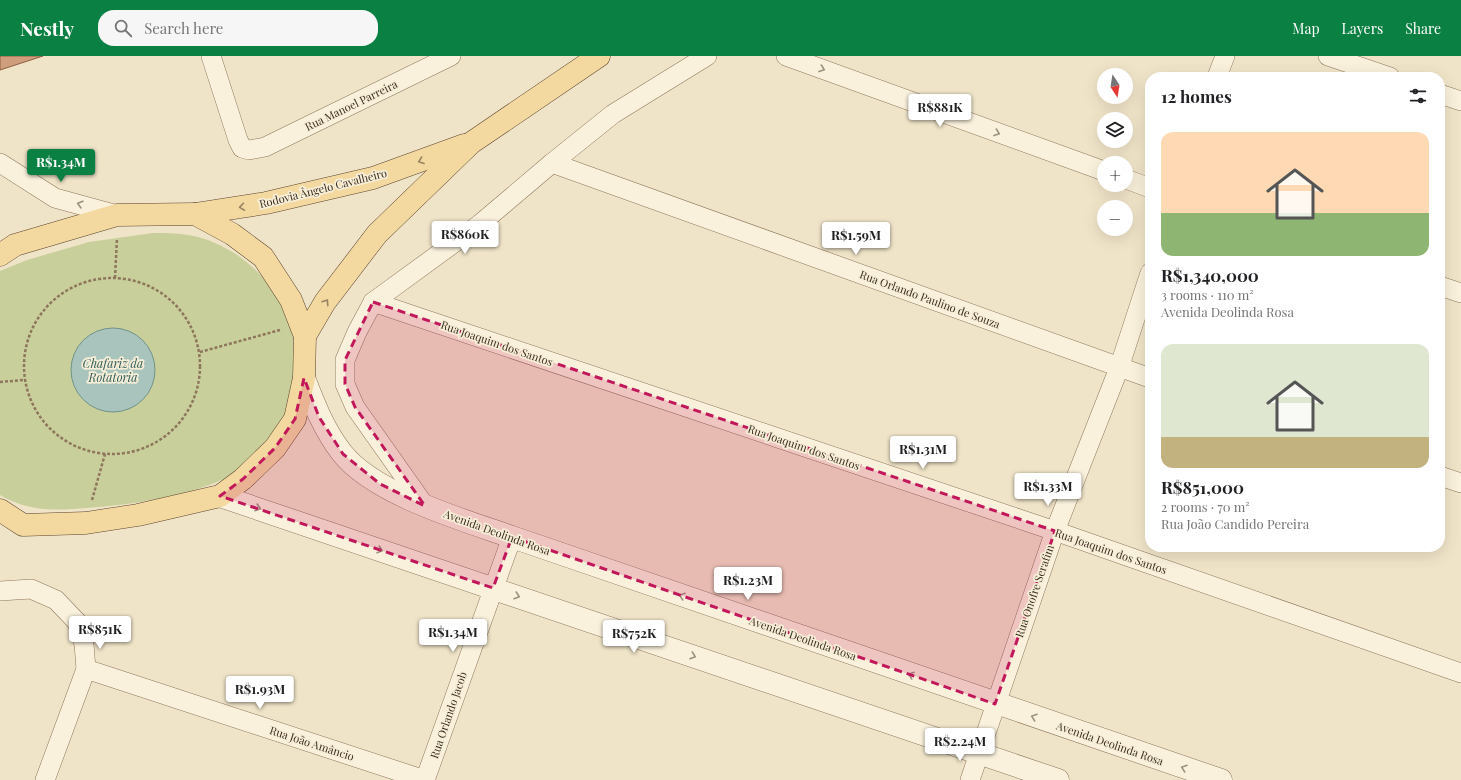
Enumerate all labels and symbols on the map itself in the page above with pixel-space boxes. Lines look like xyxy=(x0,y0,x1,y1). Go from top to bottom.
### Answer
one-way arrow xyxy=(819,65,826,73)
north arrow xyxy=(1097,68,1133,104)
street label: Rua Manoel Parreira xyxy=(302,76,400,134)
pin: R$881K xyxy=(907,94,973,128)
one-way arrow xyxy=(994,128,1001,136)
pin: R$1.34M xyxy=(24,149,98,183)
one-way arrow xyxy=(418,156,425,164)
street label: Rodovia Ângelo Cavalheiro xyxy=(258,165,388,211)
one-way arrow xyxy=(77,201,83,209)
one-way arrow xyxy=(238,202,245,211)
pin: R$860K xyxy=(432,221,498,255)
pin: R$1.59M xyxy=(819,222,893,256)
street label: Rua Orlando Paulino de Souza xyxy=(858,267,1003,332)
one-way arrow xyxy=(321,300,328,307)
street label: Rua Joaquim dos Santos xyxy=(439,317,555,369)
water label: Chafariz da Rotatoria xyxy=(83,355,143,385)
street label: Rua Joaquim dos Santos xyxy=(746,421,862,473)
pin: R$1.31M xyxy=(886,436,960,470)
pin: R$1.33M xyxy=(1011,473,1085,507)
one-way arrow xyxy=(254,503,261,511)
street label: Avenida Deolinda Rosa xyxy=(441,505,553,558)
street label: Rua Joaquim dos Santos xyxy=(1053,525,1169,577)
street label: Rua Onofre Serafim xyxy=(1011,542,1057,640)
one-way arrow xyxy=(377,545,384,553)
pin: R$1.23M xyxy=(711,567,785,601)
one-way arrow xyxy=(513,592,520,600)
one-way arrow xyxy=(679,592,686,601)
street label: Avenida Deolinda Rosa xyxy=(746,612,859,664)
pin: R$851K xyxy=(67,616,133,650)
pin: R$1.34M xyxy=(416,619,490,653)
pin: R$752K xyxy=(601,620,667,654)
one-way arrow xyxy=(689,651,696,660)
street label: Rua Orlando Jacob xyxy=(426,669,470,761)
one-way arrow xyxy=(908,671,915,679)
pin: R$1.93M xyxy=(223,676,297,710)
one-way arrow xyxy=(1031,713,1038,722)
street label: Avenida Deolinda Rosa xyxy=(1053,717,1166,769)
street label: Rua João Amâncio xyxy=(268,722,356,764)
pin: R$2.24M xyxy=(923,728,997,762)
one-way arrow xyxy=(1180,764,1187,772)

